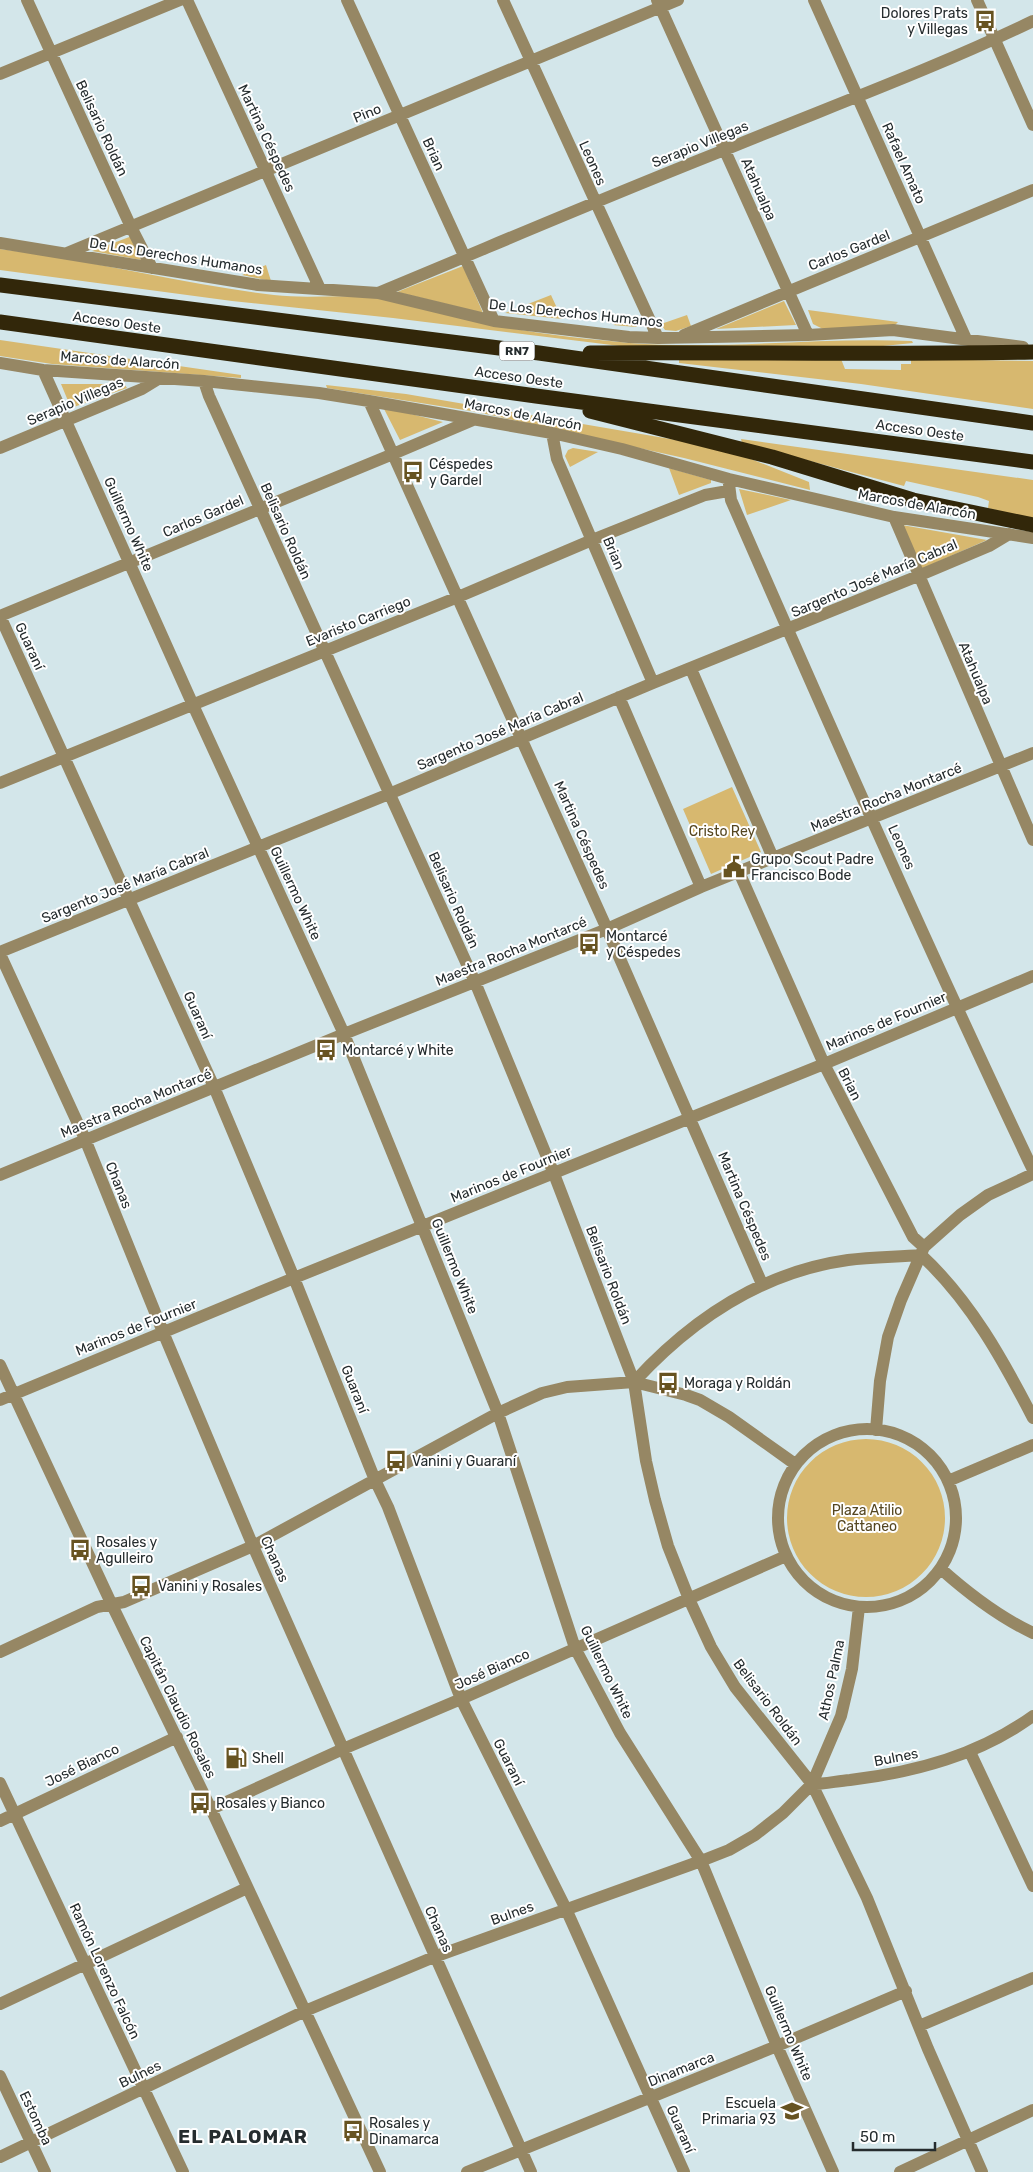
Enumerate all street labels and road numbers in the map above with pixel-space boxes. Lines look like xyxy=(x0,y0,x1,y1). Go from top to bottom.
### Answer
street label: Belisario Roldán xyxy=(72,77,131,179)
street label: Martina Céspedes xyxy=(234,82,299,195)
street label: Pino xyxy=(351,100,384,127)
street label: Serapio Villegas xyxy=(649,117,751,172)
street label: Rafael Amato xyxy=(878,120,929,206)
street label: Brian xyxy=(419,135,448,173)
street label: Leones xyxy=(575,138,610,188)
street label: Atahualpa xyxy=(737,155,780,223)
street label: Carlos Gardel xyxy=(806,226,892,275)
street label: De Los Derechos Humanos xyxy=(88,234,264,279)
street label: De Los Derechos Humanos xyxy=(488,296,664,331)
street label: Acceso Oeste xyxy=(72,308,162,337)
road number: RN7 xyxy=(500,342,534,361)
street label: Marcos de Alarcón xyxy=(60,348,180,373)
street label: Acceso Oeste xyxy=(474,363,564,392)
street label: Serapio Villegas xyxy=(25,374,126,429)
street label: Marcos de Alarcón xyxy=(463,395,583,434)
street label: Acceso Oeste xyxy=(875,416,965,445)
street label: Guillermo White xyxy=(100,474,157,574)
street label: Belisario Roldán xyxy=(257,480,314,582)
street label: Marcos de Alarcón xyxy=(857,486,977,523)
street label: Carlos Gardel xyxy=(160,492,246,541)
street label: Brian xyxy=(599,534,628,572)
street label: Sargento José María Cabral xyxy=(789,536,960,621)
street label: Evaristo Carriego xyxy=(303,593,413,650)
street label: Guaraní xyxy=(11,620,48,673)
street label: Atahualpa xyxy=(955,639,996,707)
street label: Sargento José María Cabral xyxy=(415,689,586,774)
street label: Maestra Rocha Montarcé xyxy=(808,759,964,836)
street label: Martina Céspedes xyxy=(550,779,613,892)
street label: Leones xyxy=(884,822,919,872)
street label: Sargento José María Cabral xyxy=(39,844,211,927)
street label: Guillermo White xyxy=(266,844,325,943)
street label: Belisario Roldán xyxy=(425,849,482,951)
street label: Maestra Rocha Montarcé xyxy=(433,913,589,990)
street label: Marinos de Fournier xyxy=(823,988,950,1055)
street label: Guaraní xyxy=(180,989,216,1042)
street label: Maestra Rocha Montarcé xyxy=(58,1065,214,1142)
street label: Brian xyxy=(834,1065,865,1103)
street label: Marinos de Fournier xyxy=(448,1142,575,1207)
street label: Martina Céspedes xyxy=(714,1149,775,1263)
street label: Chanas xyxy=(101,1159,136,1211)
street label: Guillermo White xyxy=(428,1216,481,1317)
street label: Belisario Roldán xyxy=(582,1224,635,1327)
street label: Marinos de Fournier xyxy=(73,1295,200,1360)
street label: Guaraní xyxy=(337,1363,372,1416)
street label: Chanas xyxy=(257,1533,292,1585)
street label: Guillermo White xyxy=(577,1623,636,1722)
street label: Capitán Claudio Rosales xyxy=(136,1633,219,1781)
street label: Athos Palma xyxy=(815,1638,848,1722)
street label: José Bianco xyxy=(452,1645,532,1694)
street label: Belisario Roldán xyxy=(729,1656,806,1749)
street label: Guaraní xyxy=(490,1736,528,1789)
street label: José Bianco xyxy=(43,1740,122,1791)
street label: Bulnes xyxy=(873,1745,920,1770)
street label: Bulnes xyxy=(488,1898,536,1929)
street label: Ramón Lorenzo Falcón xyxy=(66,1900,144,2042)
street label: Chanas xyxy=(421,1903,456,1955)
street label: Guillermo White xyxy=(761,1983,816,2083)
street label: Dinamarca xyxy=(646,2048,717,2090)
street label: Bulnes xyxy=(116,2057,164,2092)
street label: Estomba xyxy=(16,2088,55,2148)
street label: Guaraní xyxy=(663,2103,699,2156)

